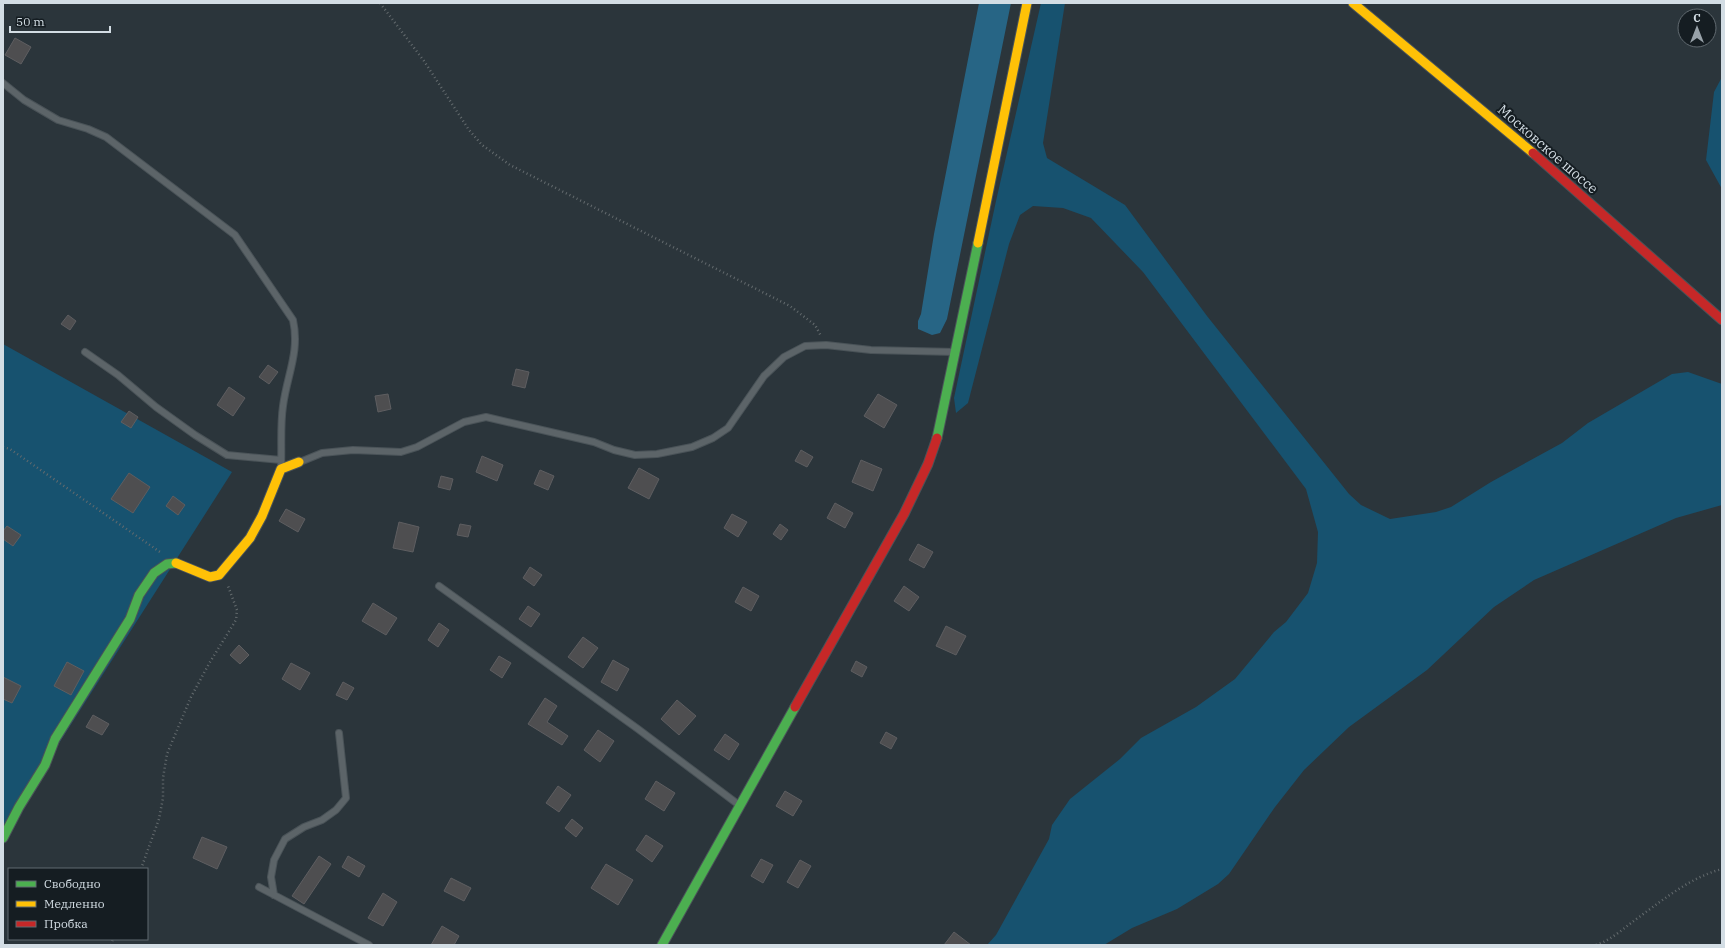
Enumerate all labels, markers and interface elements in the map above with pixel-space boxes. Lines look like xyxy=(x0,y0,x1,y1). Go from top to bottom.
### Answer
scale bar xyxy=(10,8,110,34)
north arrow xyxy=(1677,8,1717,48)
text: С xyxy=(1693,11,1701,25)
text: 50 m xyxy=(16,14,45,29)
street label: Московское шоссе xyxy=(1494,100,1602,198)
legend xyxy=(8,868,148,940)
text: Свободно xyxy=(44,876,101,891)
text: Медленно xyxy=(44,896,105,911)
text: Пробка xyxy=(44,916,88,931)

